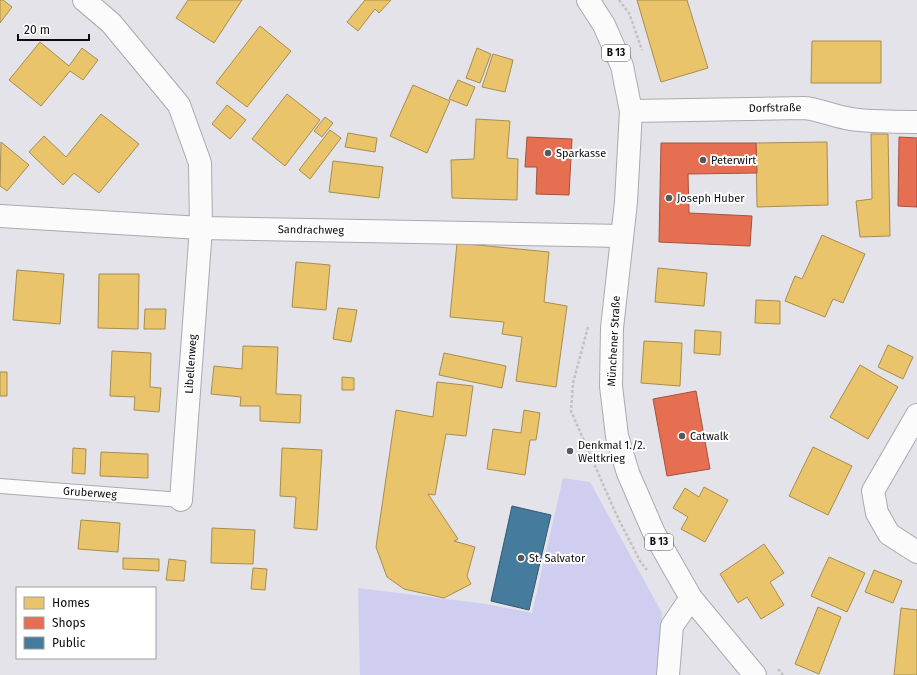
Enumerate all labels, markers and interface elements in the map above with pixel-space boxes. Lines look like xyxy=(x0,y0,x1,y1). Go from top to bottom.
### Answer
scale bar xyxy=(18,16,89,42)
text: 20 m xyxy=(24,23,50,37)
road number: B 13 xyxy=(602,45,630,61)
street label: Dorfstraße xyxy=(748,101,802,115)
place label: Sparkasse xyxy=(556,147,606,160)
marker: Sparkasse xyxy=(543,148,553,158)
place label: Peterwirt xyxy=(711,154,756,167)
marker: Peterwirt xyxy=(698,155,708,165)
place label: Joseph Huber xyxy=(677,192,745,205)
marker: Joseph Huber xyxy=(664,193,674,203)
street label: Sandrachweg xyxy=(278,223,344,237)
street label: Münchener Straße xyxy=(605,295,623,387)
street label: Libellenweg xyxy=(182,334,200,394)
place label: Catwalk xyxy=(690,430,729,443)
marker: Catwalk xyxy=(677,431,687,441)
place label: Denkmal 1./2. Weltkrieg xyxy=(578,439,646,465)
marker: Denkmal 1./2. Weltkrieg xyxy=(565,446,575,456)
street label: Gruberweg xyxy=(63,485,118,501)
road number: B 13 xyxy=(645,534,673,550)
place label: St. Salvator xyxy=(529,552,586,565)
marker: St. Salvator xyxy=(516,553,526,563)
legend xyxy=(16,587,156,659)
text: Homes xyxy=(52,596,90,610)
text: Shops xyxy=(52,616,86,630)
text: Public xyxy=(52,636,86,650)

